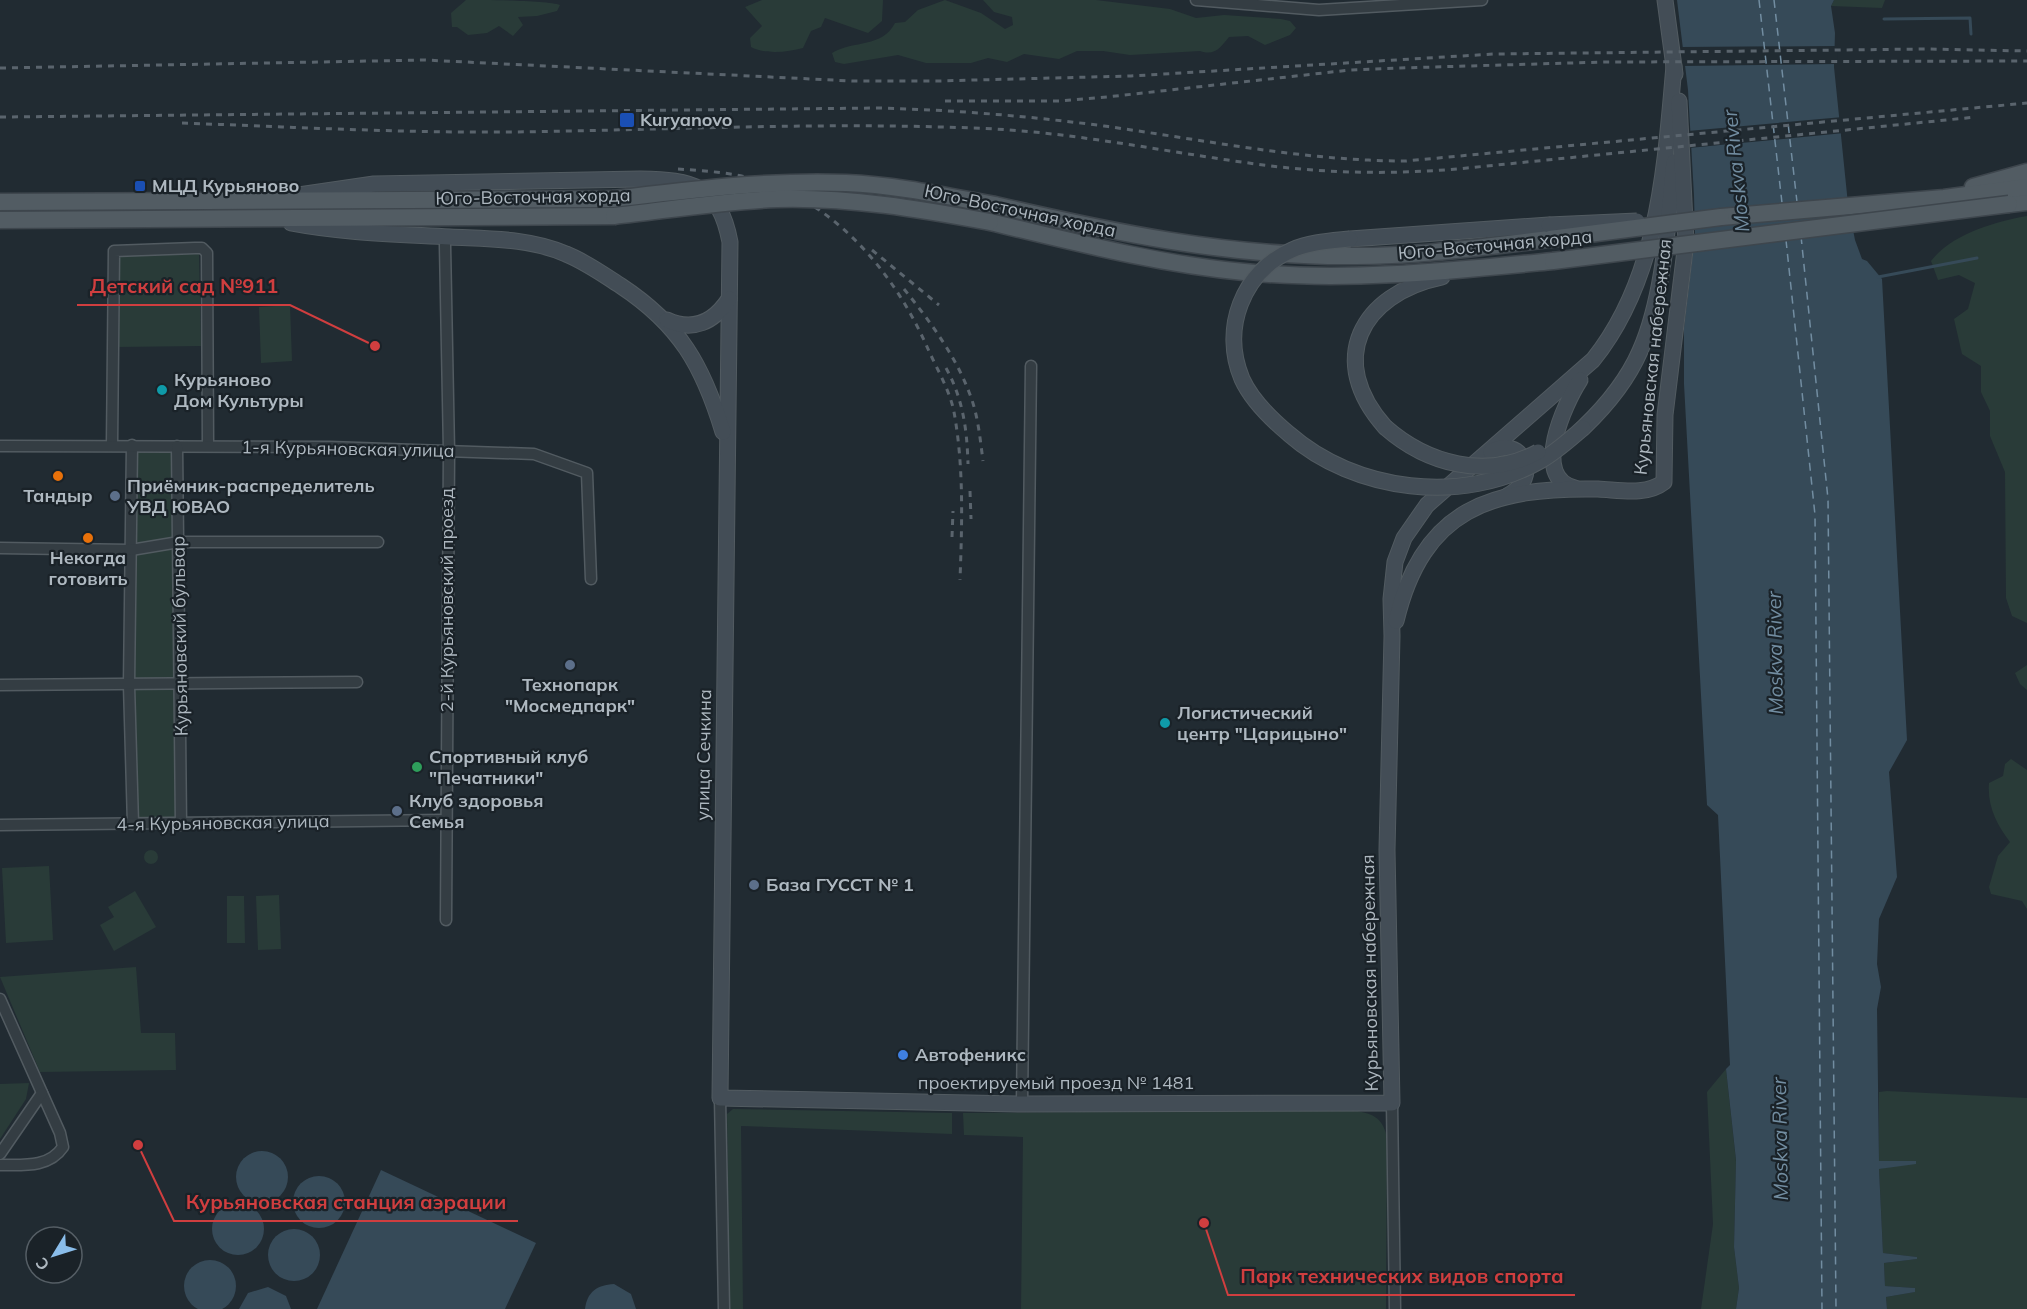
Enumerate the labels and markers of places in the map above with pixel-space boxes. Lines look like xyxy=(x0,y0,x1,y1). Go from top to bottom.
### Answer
place label: Kuryanovo xyxy=(640,108,733,131)
marker: Kuryanovo xyxy=(618,111,636,129)
place label: МЦД Курьяново xyxy=(152,174,300,197)
marker: МЦД Курьяново xyxy=(133,179,147,193)
callout: Детский сад №911 xyxy=(77,267,290,305)
place label: Курьяново Дом Культуры xyxy=(174,368,304,412)
marker: Курьяново Дом Культуры xyxy=(155,383,169,397)
marker: Тандыр xyxy=(51,469,65,483)
place label: Приёмник-распределитель УВД ЮВАО xyxy=(126,474,375,518)
place label: Тандыр xyxy=(23,484,93,507)
marker: Приёмник-распределитель УВД ЮВАО xyxy=(108,489,122,503)
marker: Некогда готовить xyxy=(81,531,95,545)
place label: Некогда готовить xyxy=(48,546,128,590)
marker: Технопарк "Мосмедпарк" xyxy=(563,658,577,672)
place label: Технопарк "Мосмедпарк" xyxy=(505,673,635,717)
place label: Логистический центр "Царицыно" xyxy=(1177,701,1347,745)
marker: Логистический центр "Царицыно" xyxy=(1158,716,1172,730)
place label: Спортивный клуб "Печатники" xyxy=(429,745,588,789)
marker: Спортивный клуб "Печатники" xyxy=(410,760,424,774)
place label: Клуб здоровья Семья xyxy=(409,789,544,833)
marker: Клуб здоровья Семья xyxy=(390,804,404,818)
place label: База ГУССТ № 1 xyxy=(766,873,914,896)
marker: База ГУССТ № 1 xyxy=(747,878,761,892)
place label: Автофеникс xyxy=(915,1043,1026,1066)
marker: Автофеникс xyxy=(896,1048,910,1062)
callout: Курьяновская станция аэрации xyxy=(174,1183,518,1221)
callout: Парк технических видов спорта xyxy=(1228,1257,1575,1295)

